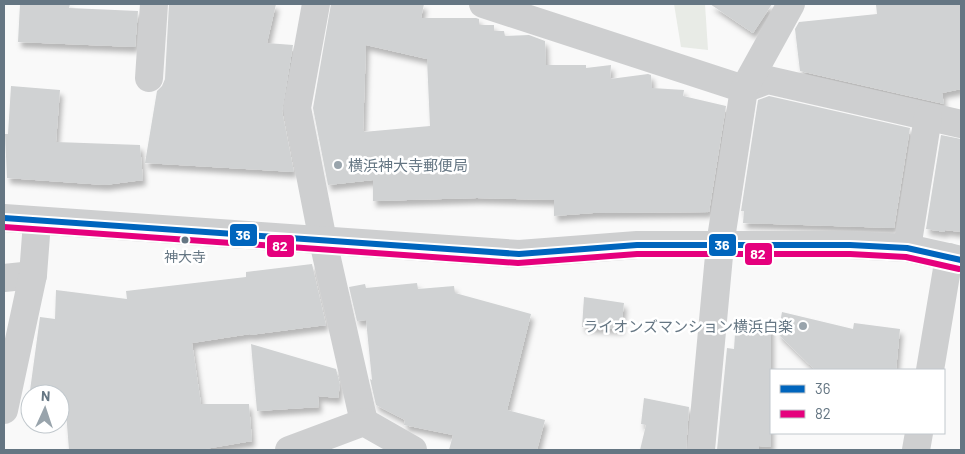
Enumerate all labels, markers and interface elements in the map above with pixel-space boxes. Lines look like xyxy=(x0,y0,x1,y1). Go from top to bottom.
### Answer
place label: 横浜神大寺郵便局 xyxy=(348,156,468,174)
marker: 横浜神大寺郵便局 xyxy=(332,159,344,171)
line badge: 36 xyxy=(229,223,258,247)
text: 36 xyxy=(235,226,251,243)
line badge: 36 xyxy=(708,233,737,257)
line badge: 82 xyxy=(266,234,295,258)
marker: 神大寺 xyxy=(180,235,190,245)
text: 36 xyxy=(714,236,730,253)
text: 82 xyxy=(272,237,288,254)
line badge: 82 xyxy=(744,242,773,266)
text: 82 xyxy=(750,245,766,262)
place label: 神大寺 xyxy=(164,248,206,265)
place label: ライオンズマンション横浜白楽 xyxy=(583,317,793,335)
marker: ライオンズマンション横浜白楽 xyxy=(797,320,809,332)
legend xyxy=(770,369,945,434)
text: 36 xyxy=(815,379,830,397)
north arrow xyxy=(20,384,70,434)
text: N xyxy=(41,387,51,404)
text: 82 xyxy=(815,404,831,422)

